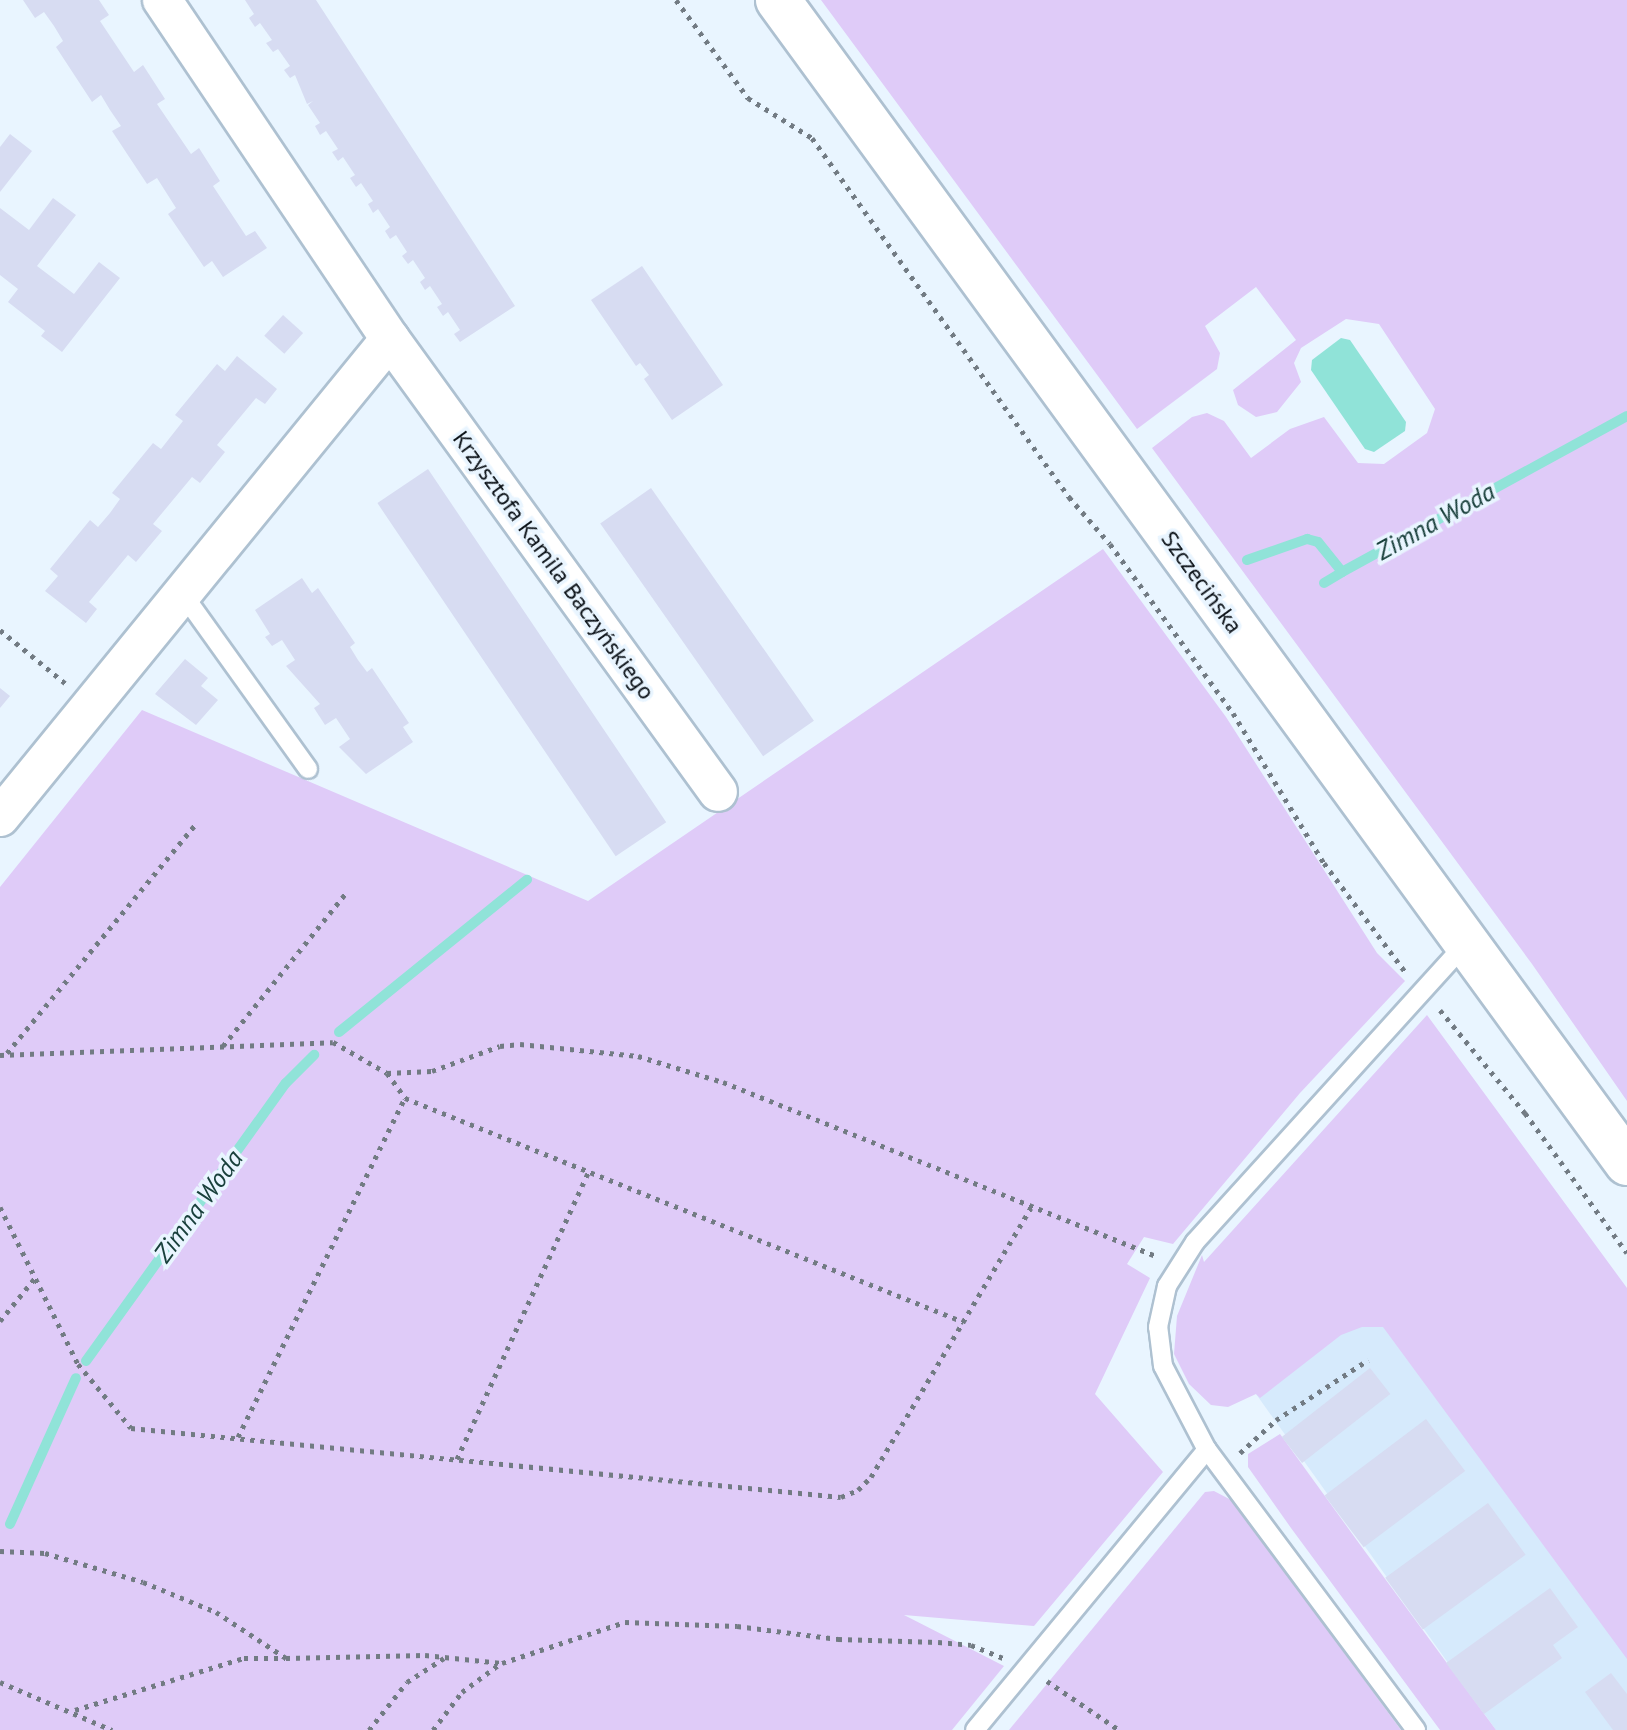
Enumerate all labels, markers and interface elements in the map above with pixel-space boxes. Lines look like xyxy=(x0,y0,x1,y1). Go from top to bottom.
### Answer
street label: Krzysztofa Kamila Baczyńskiego xyxy=(447,425,661,705)
water label: Zimna Woda xyxy=(1370,475,1500,567)
street label: Szczecińska xyxy=(1155,525,1249,639)
water label: Zimna Woda xyxy=(147,1143,249,1269)

